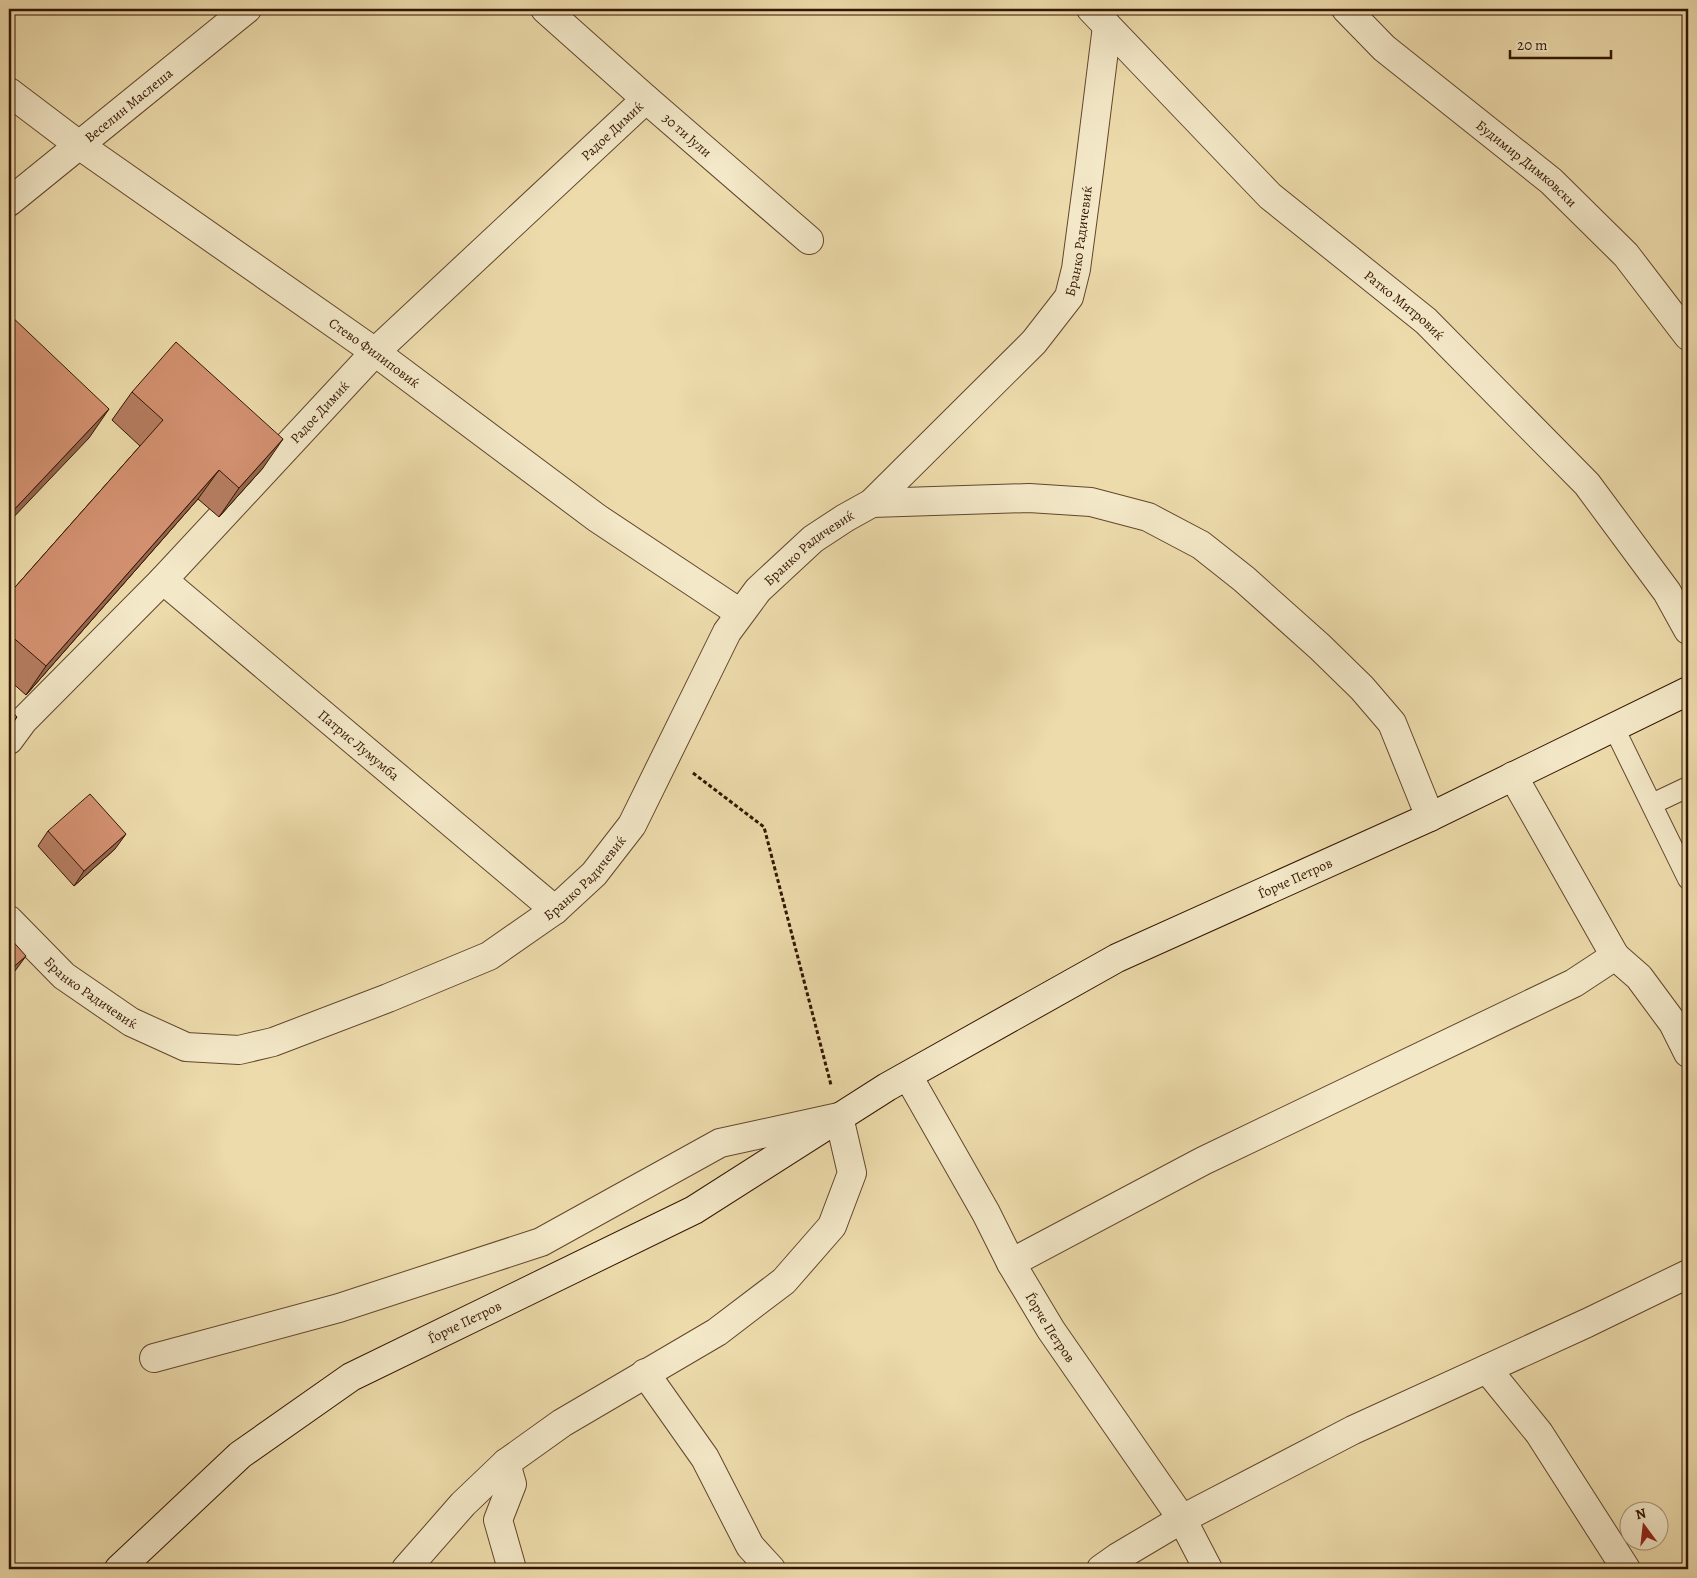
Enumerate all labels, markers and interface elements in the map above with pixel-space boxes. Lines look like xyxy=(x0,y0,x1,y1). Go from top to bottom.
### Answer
scale bar xyxy=(1510,28,1611,60)
text: 20 m xyxy=(1517,35,1548,55)
street label: Веселин Маслеша xyxy=(81,64,177,147)
street label: Радое Димиќ xyxy=(577,97,648,165)
street label: 30 ти Јули xyxy=(659,109,716,162)
street label: Будимир Димковски xyxy=(1472,116,1581,211)
street label: Бранко Радичевиќ xyxy=(1061,185,1097,298)
street label: Ратко Митровиќ xyxy=(1360,266,1449,344)
street label: Стево Филиповиќ xyxy=(325,314,424,392)
street label: Радое Димиќ xyxy=(286,377,354,448)
street label: Бранко Радичевиќ xyxy=(760,506,858,590)
street label: Патрис Лумумба xyxy=(314,706,404,785)
street label: Бранко Радичевиќ xyxy=(540,832,630,925)
street label: Ѓорче Петров xyxy=(1255,853,1336,903)
street label: Бранко Радичевиќ xyxy=(40,952,140,1034)
street label: Ѓорче Петров xyxy=(1021,1289,1080,1367)
street label: Ѓорче Петров xyxy=(425,1296,505,1348)
north arrow xyxy=(1620,1500,1670,1550)
text: N xyxy=(1633,1503,1648,1524)

